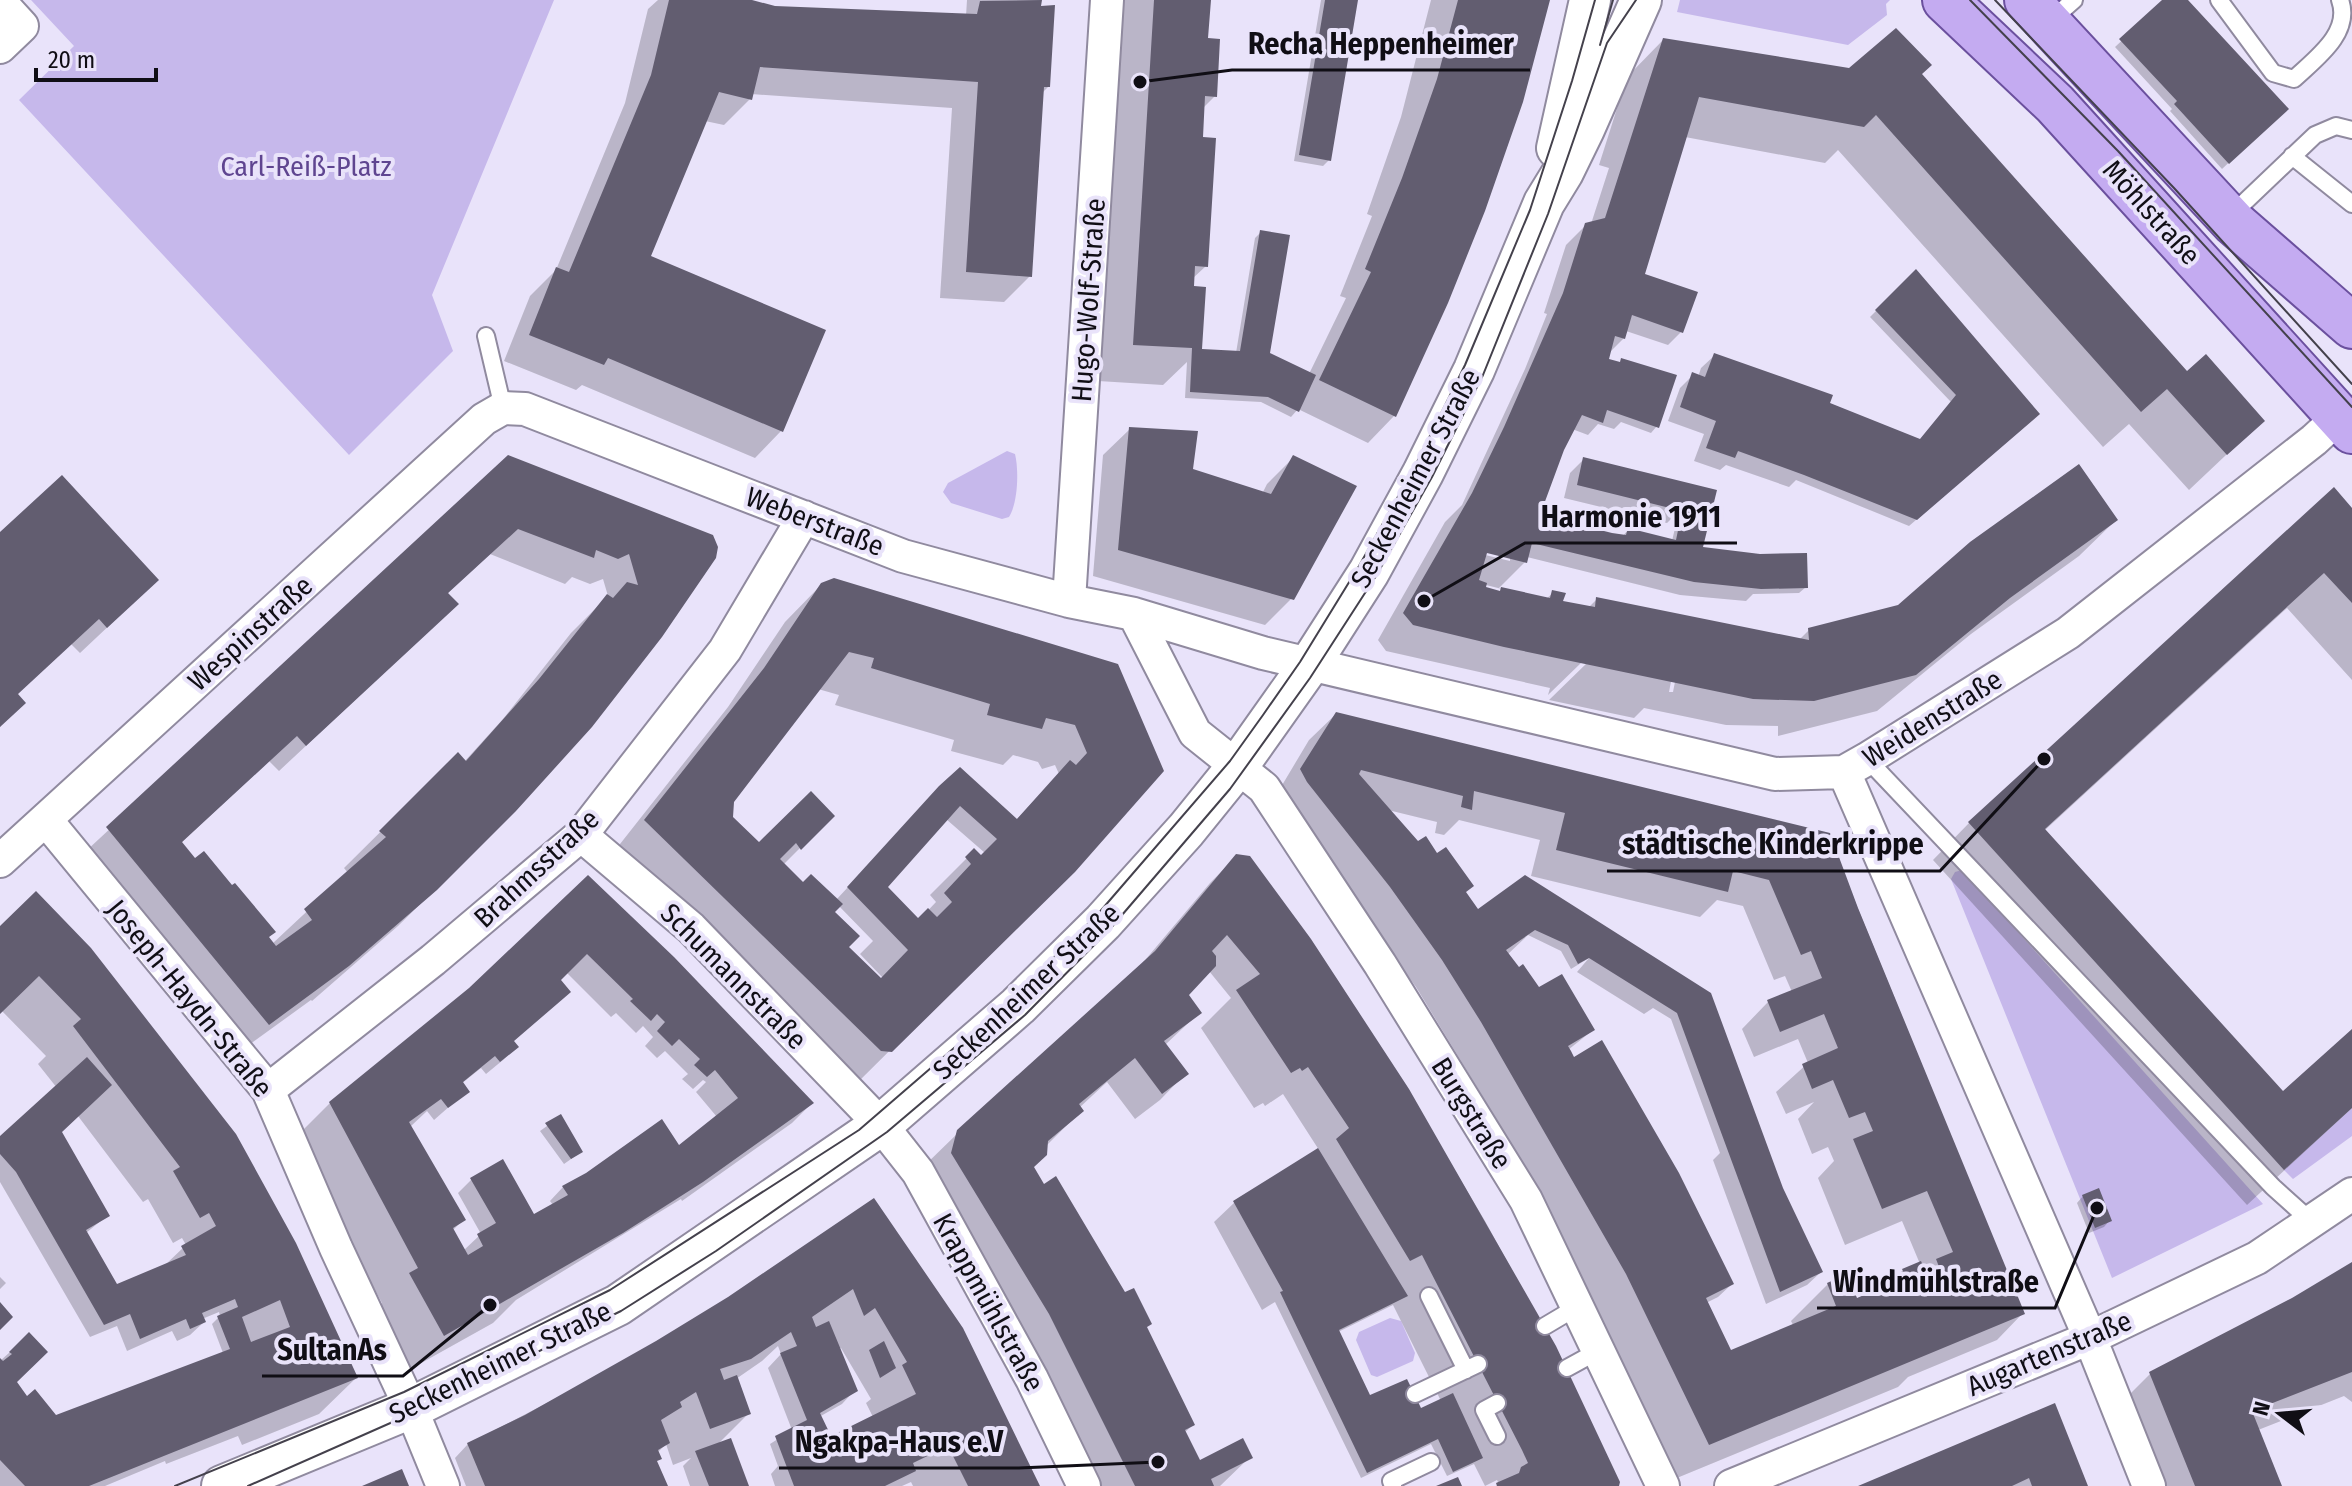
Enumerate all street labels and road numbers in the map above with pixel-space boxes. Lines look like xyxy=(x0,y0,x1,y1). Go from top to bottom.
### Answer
street label: Möhlstraße xyxy=(2096,153,2207,271)
street label: Hugo-Wolf-Straße xyxy=(1065,197,1112,403)
street label: Seckenheimer Straße xyxy=(1344,363,1487,593)
street label: Weberstraße xyxy=(741,480,889,563)
street label: Wespinstraße xyxy=(181,569,319,698)
street label: Weidenstraße xyxy=(1857,663,2008,774)
street label: Brahmsstraße xyxy=(467,802,606,934)
street label: Joseph-Haydn-Straße xyxy=(100,893,279,1104)
street label: Seckenheimer Straße xyxy=(926,896,1126,1086)
street label: Schumannstraße xyxy=(654,897,813,1056)
street label: Burgstraße xyxy=(1425,1052,1519,1175)
street label: Krappmühlstraße xyxy=(926,1208,1051,1397)
street label: Seckenheimer Straße xyxy=(384,1294,617,1431)
street label: Augartenstraße xyxy=(1962,1304,2136,1403)

